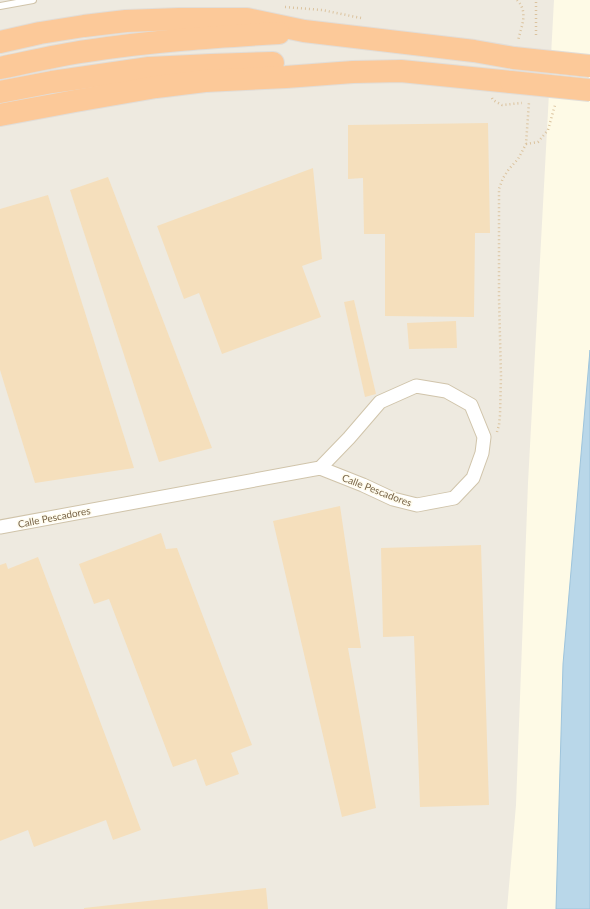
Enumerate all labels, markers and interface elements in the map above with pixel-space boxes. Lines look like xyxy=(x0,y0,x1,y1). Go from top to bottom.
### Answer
street label: Calle Pescadores xyxy=(340,471,414,509)
street label: Calle Pescadores xyxy=(17,504,91,530)

